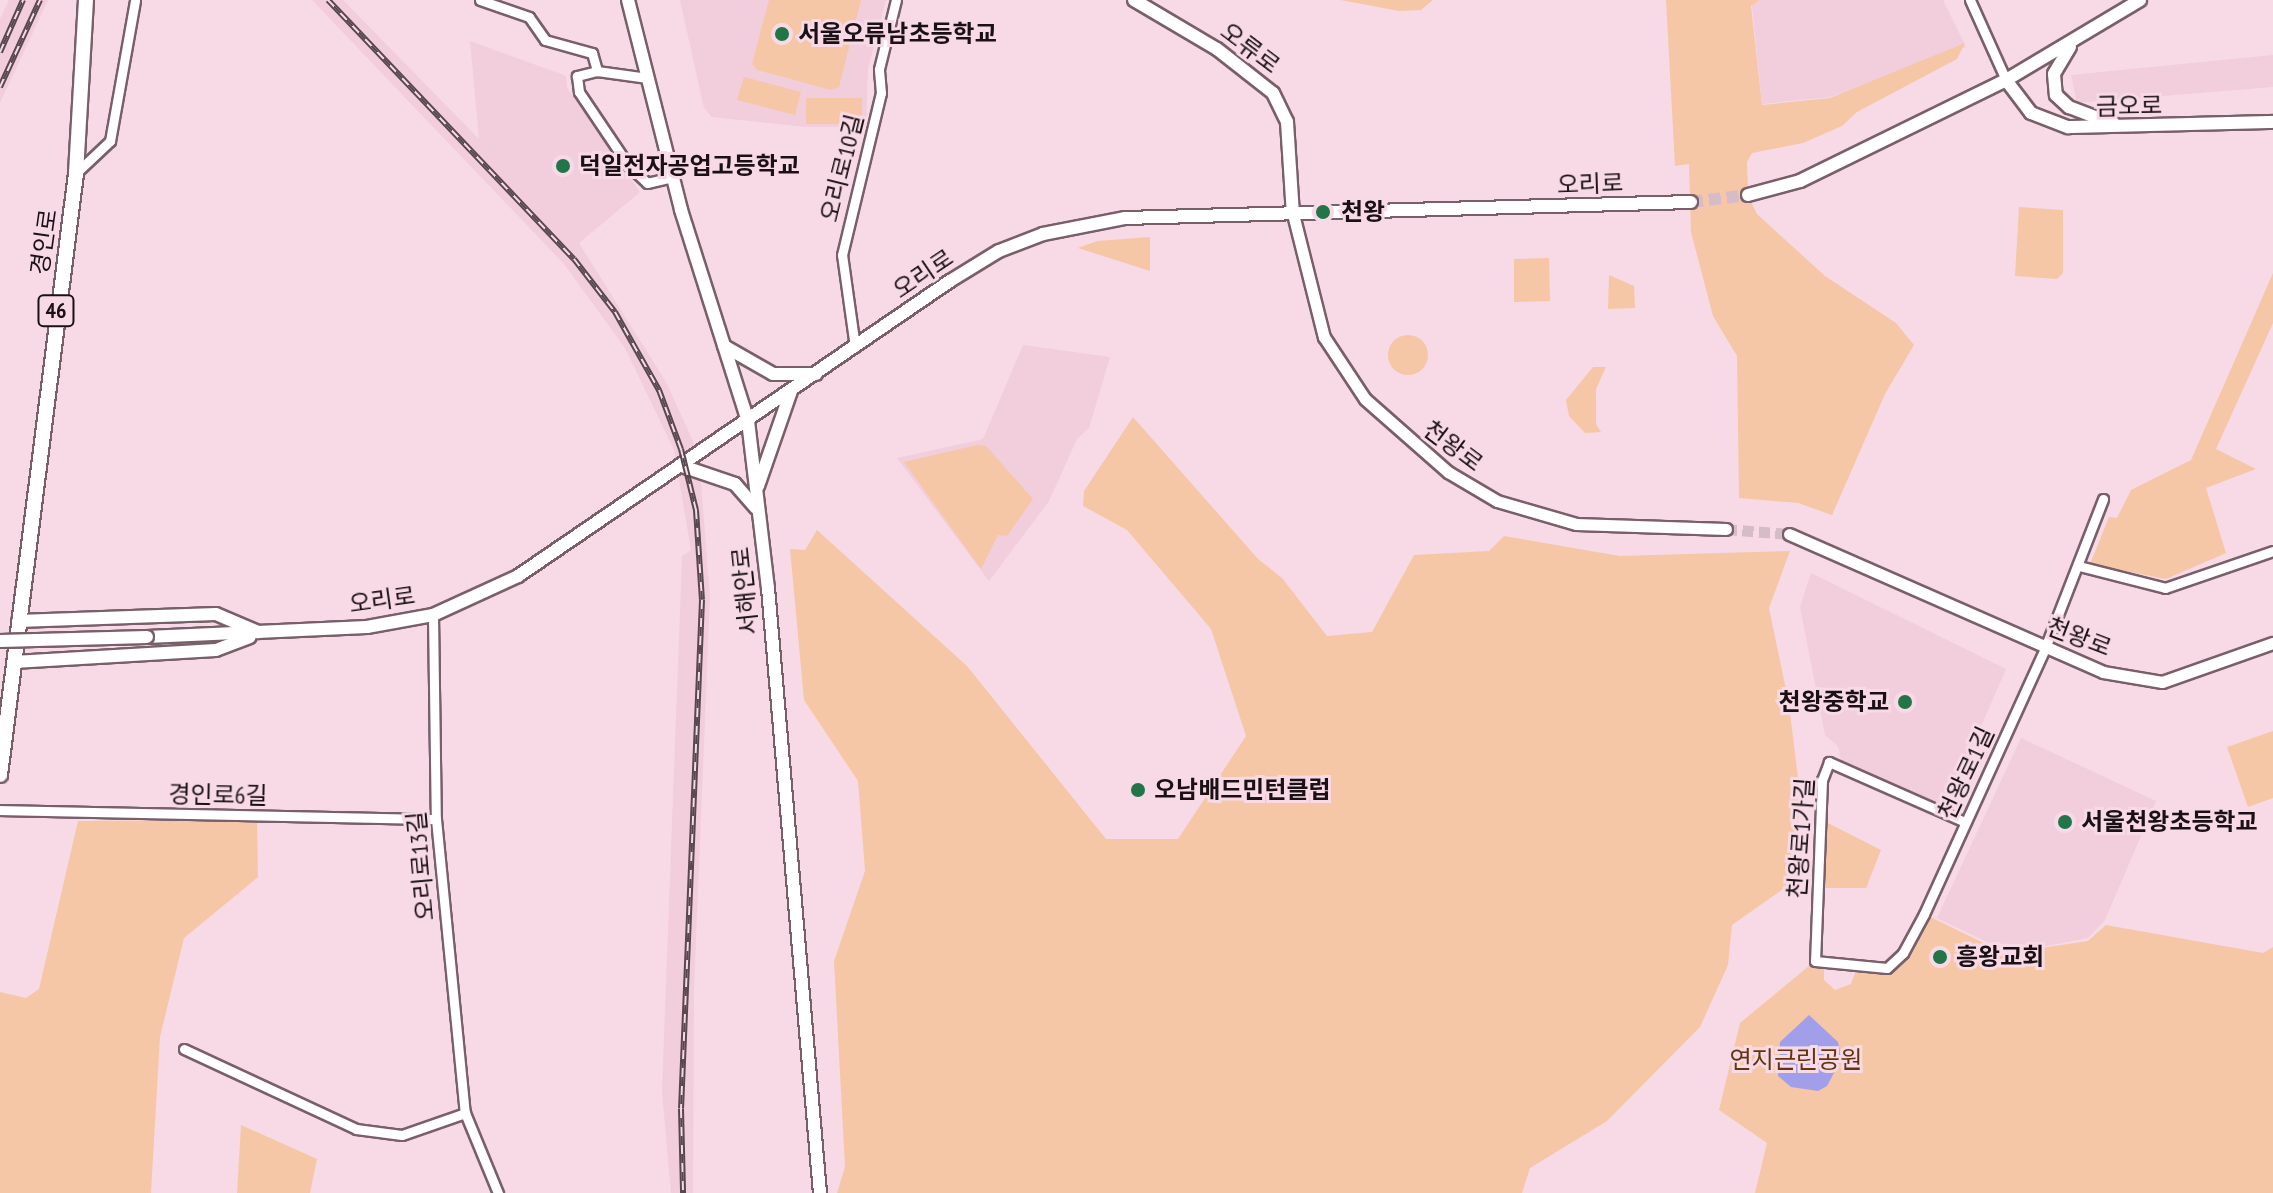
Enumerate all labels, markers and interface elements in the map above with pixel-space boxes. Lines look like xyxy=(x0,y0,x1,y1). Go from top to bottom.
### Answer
street label: 오류로 xyxy=(1215,17,1285,79)
place label: 서울오류남초등학교 xyxy=(798,20,997,48)
marker: 서울오류남초등학교 xyxy=(773,25,791,43)
street label: 금오로 xyxy=(2096,91,2162,121)
street label: 오리로10길 xyxy=(815,111,869,225)
place label: 덕일전자공업고등학교 xyxy=(579,152,800,180)
marker: 덕일전자공업고등학교 xyxy=(554,157,572,175)
street label: 오리로 xyxy=(1556,168,1624,200)
place label: 천왕 xyxy=(1341,198,1385,226)
marker: 천왕 xyxy=(1312,201,1334,223)
street label: 경인로 xyxy=(25,207,63,277)
street label: 오리로 xyxy=(887,244,959,304)
road number: 46 xyxy=(36,293,76,329)
street label: 천왕로 xyxy=(1418,415,1488,477)
street label: 서해안로 xyxy=(726,546,764,636)
street label: 오리로 xyxy=(347,581,417,619)
street label: 천왕로 xyxy=(2043,612,2115,662)
place label: 천왕중학교 xyxy=(1779,688,1889,716)
marker: 천왕중학교 xyxy=(1896,693,1914,711)
street label: 천왕로1길 xyxy=(1932,722,2000,824)
place label: 오남배드민턴클럽 xyxy=(1154,776,1331,804)
street label: 천왕로1가길 xyxy=(1782,777,1820,899)
street label: 경인로6길 xyxy=(168,780,268,810)
marker: 오남배드민턴클럽 xyxy=(1129,781,1147,799)
place label: 서울천왕초등학교 xyxy=(2081,808,2258,836)
street label: 오리로13길 xyxy=(402,810,440,922)
marker: 서울천왕초등학교 xyxy=(2056,813,2074,831)
place label: 흥왕교회 xyxy=(1956,943,2044,971)
marker: 흥왕교회 xyxy=(1931,948,1949,966)
park label: 연지근린공원 xyxy=(1730,1046,1862,1074)

